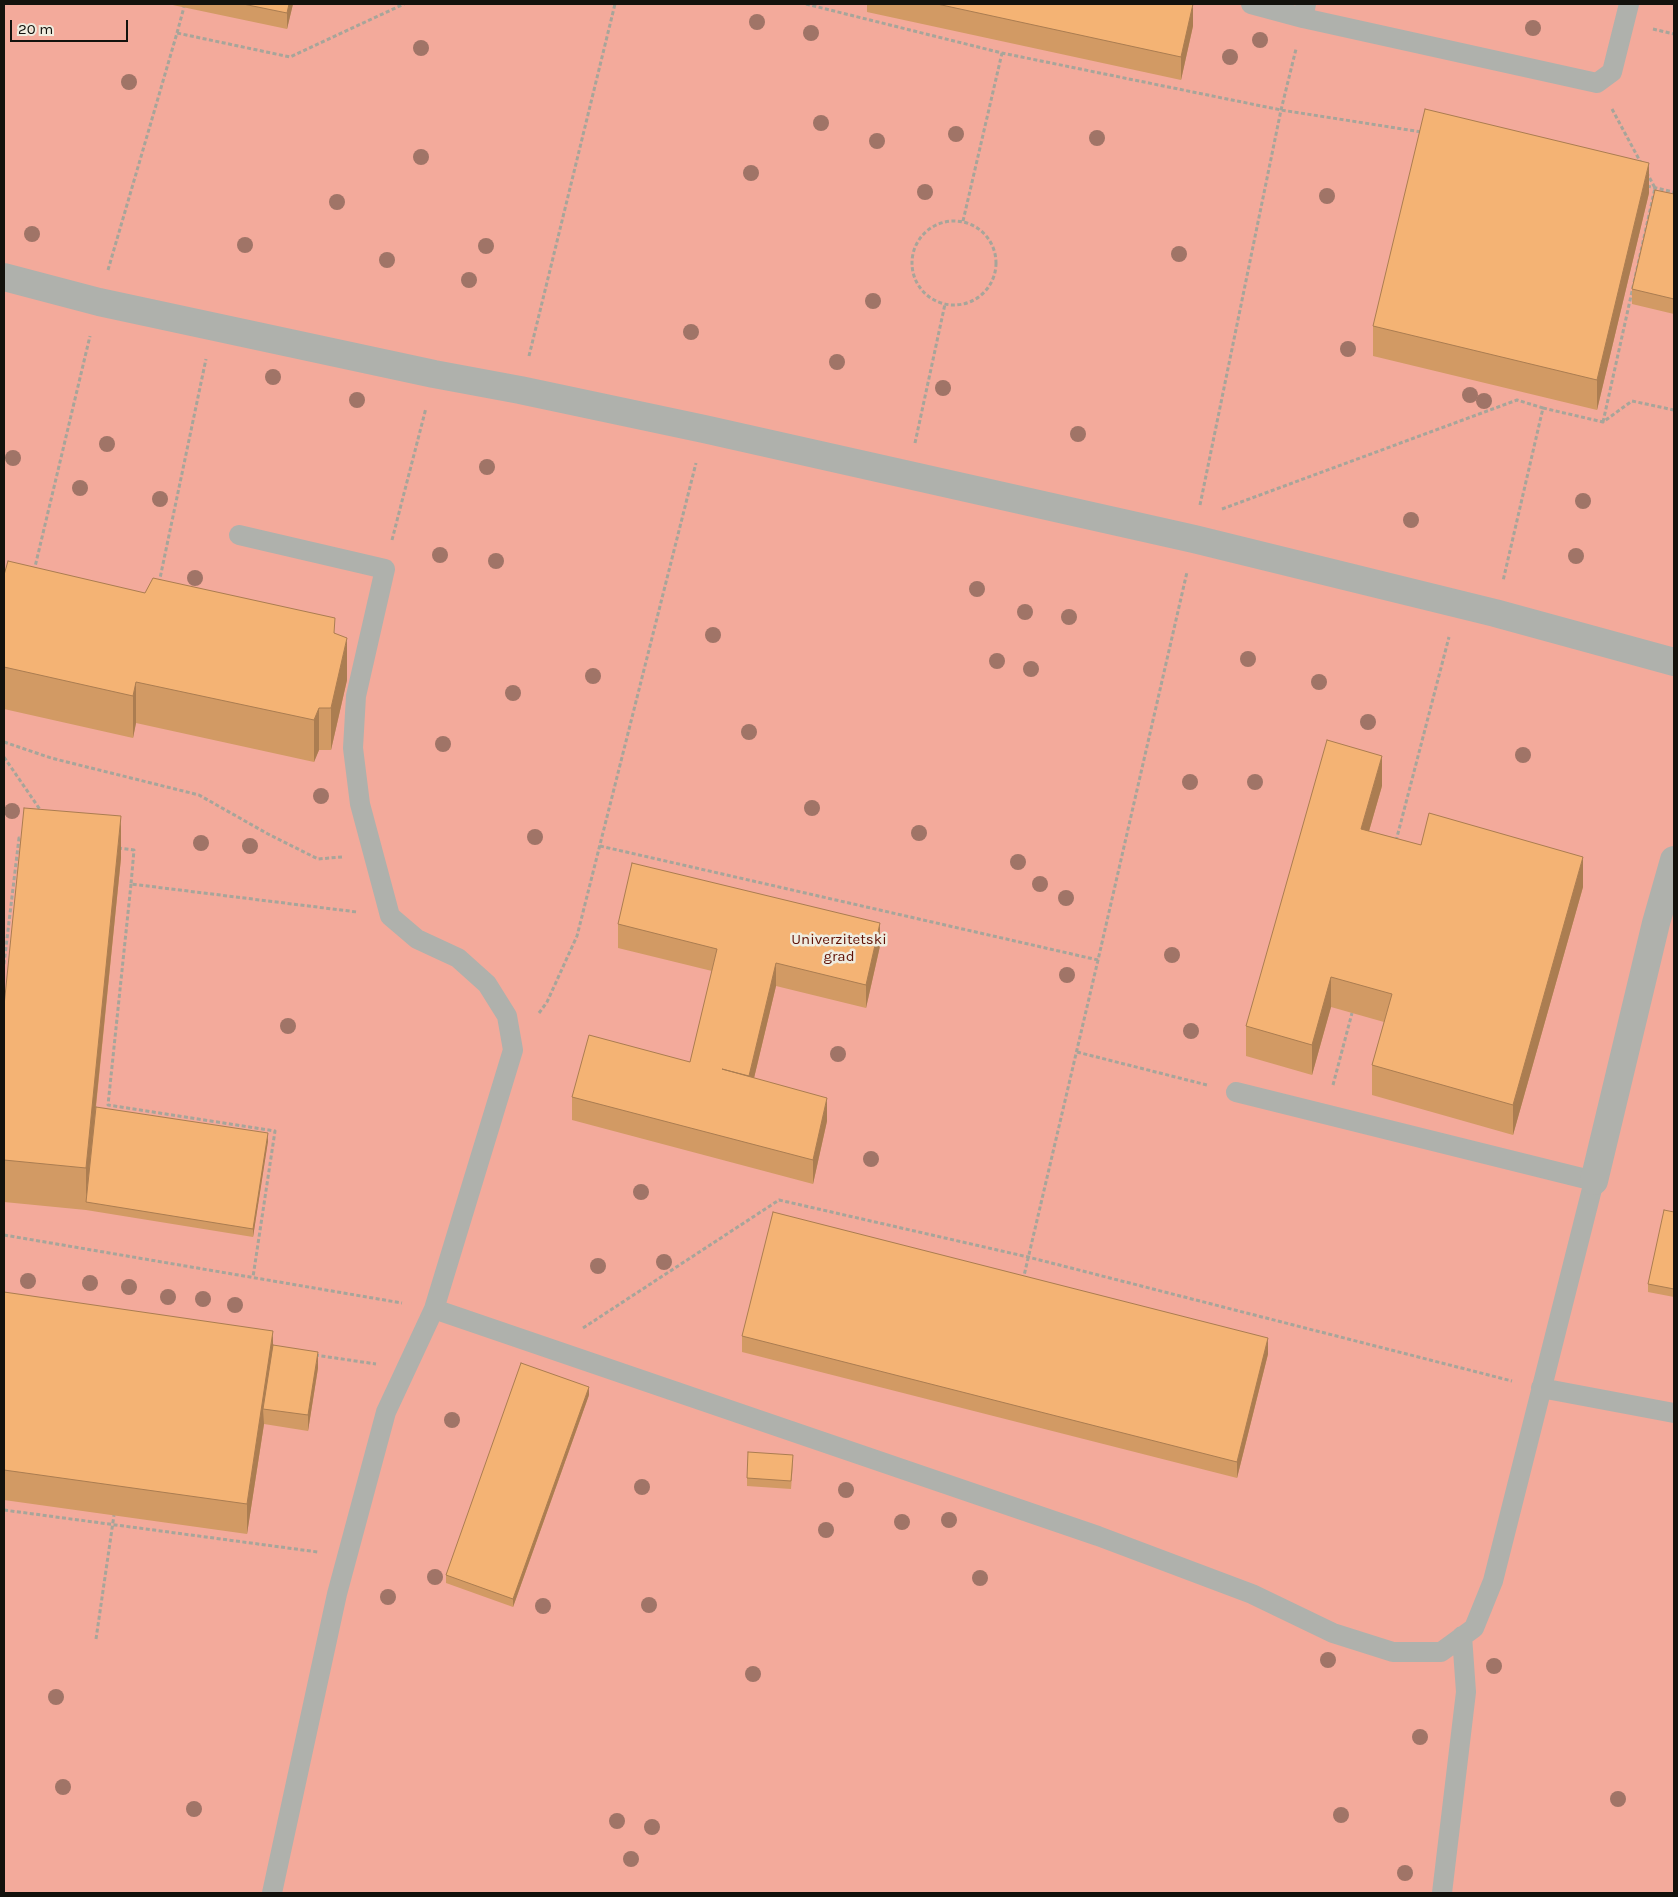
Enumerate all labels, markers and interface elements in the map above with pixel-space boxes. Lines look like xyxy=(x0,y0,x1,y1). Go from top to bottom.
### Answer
scale bar xyxy=(12,10,130,42)
text: 20 m xyxy=(18,20,53,38)
park label: Univerzitetski grad xyxy=(791,931,887,966)

